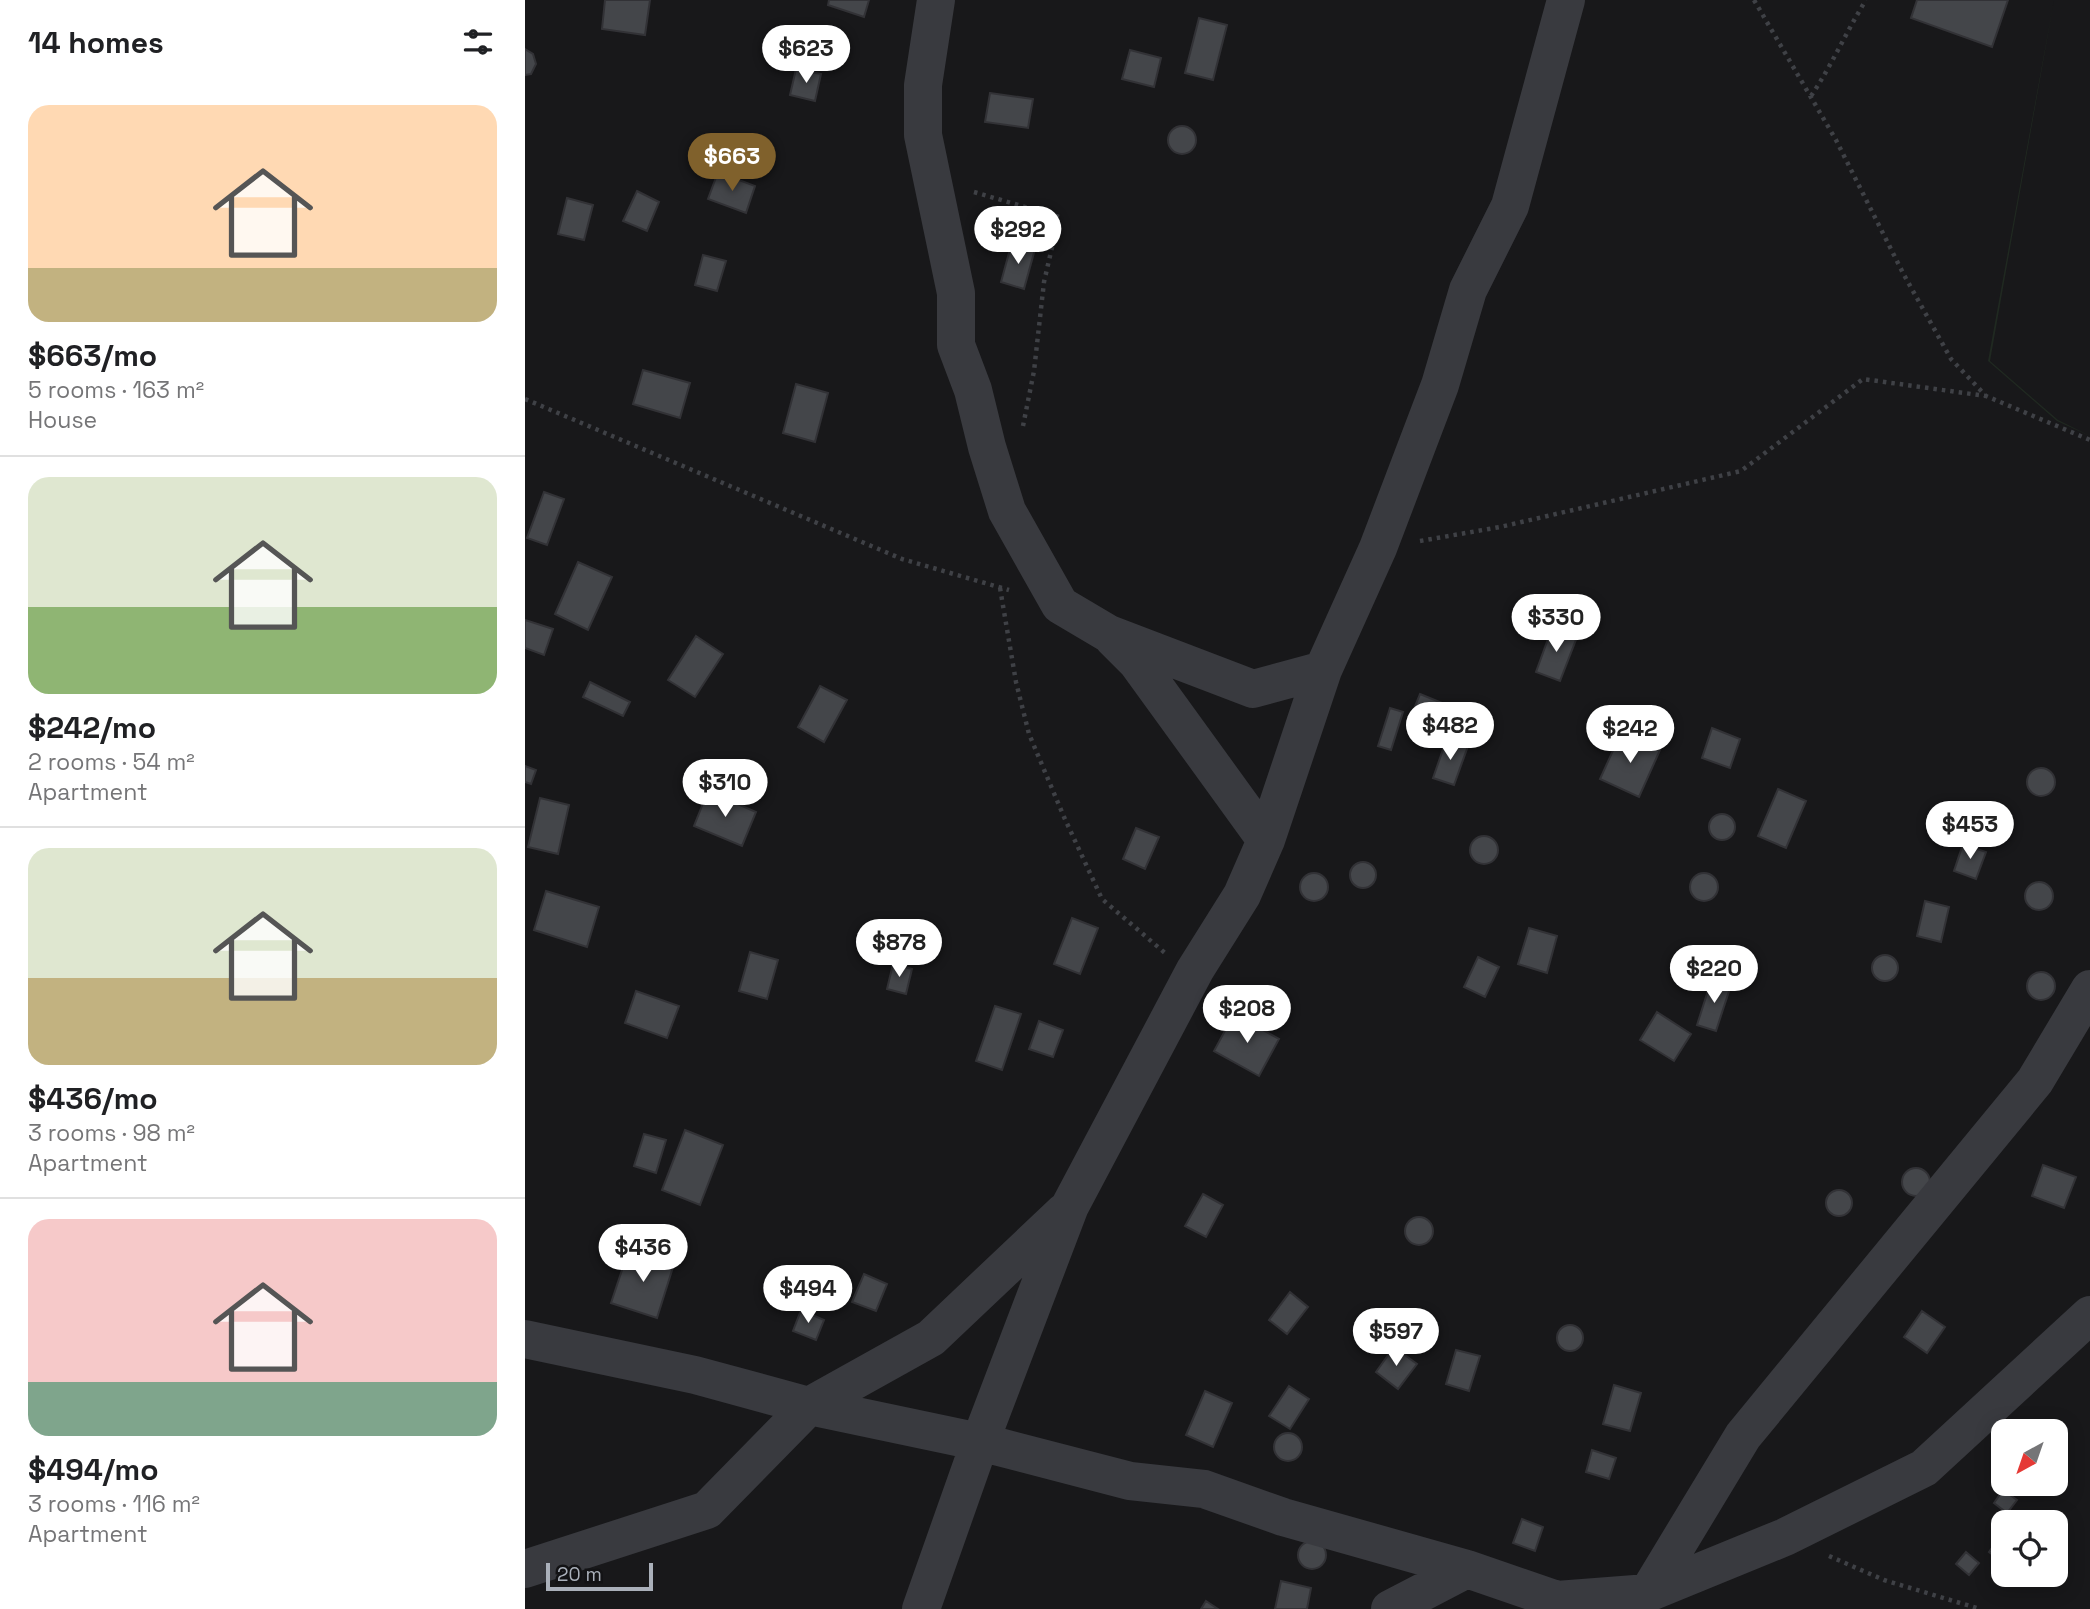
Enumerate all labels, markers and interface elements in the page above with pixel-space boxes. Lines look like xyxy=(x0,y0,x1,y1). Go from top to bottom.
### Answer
text: 14 homes xyxy=(28,23,164,62)
icon: filters xyxy=(459,23,497,61)
pin: $623 xyxy=(765,25,847,85)
text: $623 xyxy=(778,33,834,63)
pin: $663 xyxy=(691,134,773,193)
text: $663 xyxy=(704,141,760,171)
icon: home xyxy=(200,150,326,276)
pin: $292 xyxy=(977,206,1059,266)
text: $292 xyxy=(990,214,1046,244)
text: $663/mo xyxy=(28,336,157,375)
text: 5 rooms · 163 m² xyxy=(28,375,204,405)
text: House xyxy=(28,405,97,435)
icon: home xyxy=(200,522,326,648)
pin: $330 xyxy=(1515,594,1597,654)
text: $330 xyxy=(1528,602,1584,632)
pin: $482 xyxy=(1409,702,1491,762)
pin: $242 xyxy=(1589,706,1671,765)
text: $242/mo xyxy=(28,708,156,747)
text: $482 xyxy=(1422,710,1478,740)
text: $242 xyxy=(1602,713,1658,743)
text: 2 rooms · 54 m² xyxy=(28,747,195,777)
pin: $310 xyxy=(684,760,766,819)
text: $310 xyxy=(699,767,751,797)
text: Apartment xyxy=(28,777,148,807)
pin: $453 xyxy=(1929,802,2011,861)
text: $453 xyxy=(1942,809,1998,839)
icon: home xyxy=(200,893,326,1019)
pin: $878 xyxy=(858,920,940,979)
text: $878 xyxy=(872,927,926,957)
pin: $220 xyxy=(1673,946,1755,1005)
text: $220 xyxy=(1686,953,1742,983)
pin: $208 xyxy=(1206,986,1288,1045)
text: $208 xyxy=(1219,993,1275,1023)
text: $436/mo xyxy=(28,1079,158,1118)
text: 3 rooms · 98 m² xyxy=(28,1118,195,1148)
text: Apartment xyxy=(28,1148,148,1178)
pin: $436 xyxy=(602,1224,684,1284)
text: $436 xyxy=(615,1232,671,1262)
icon: home xyxy=(200,1264,326,1390)
pin: $494 xyxy=(767,1266,849,1325)
text: $494 xyxy=(779,1273,837,1303)
pin: $597 xyxy=(1355,1308,1437,1368)
text: $597 xyxy=(1369,1316,1423,1346)
north arrow xyxy=(1991,1419,2069,1496)
map controls xyxy=(1991,1419,2068,1587)
text: $494/mo xyxy=(28,1450,159,1489)
text: 3 rooms · 116 m² xyxy=(28,1489,200,1519)
button: locate xyxy=(1991,1510,2068,1587)
text: Apartment xyxy=(28,1519,148,1549)
scale bar xyxy=(546,1560,653,1592)
text: 20 m xyxy=(557,1562,602,1587)

